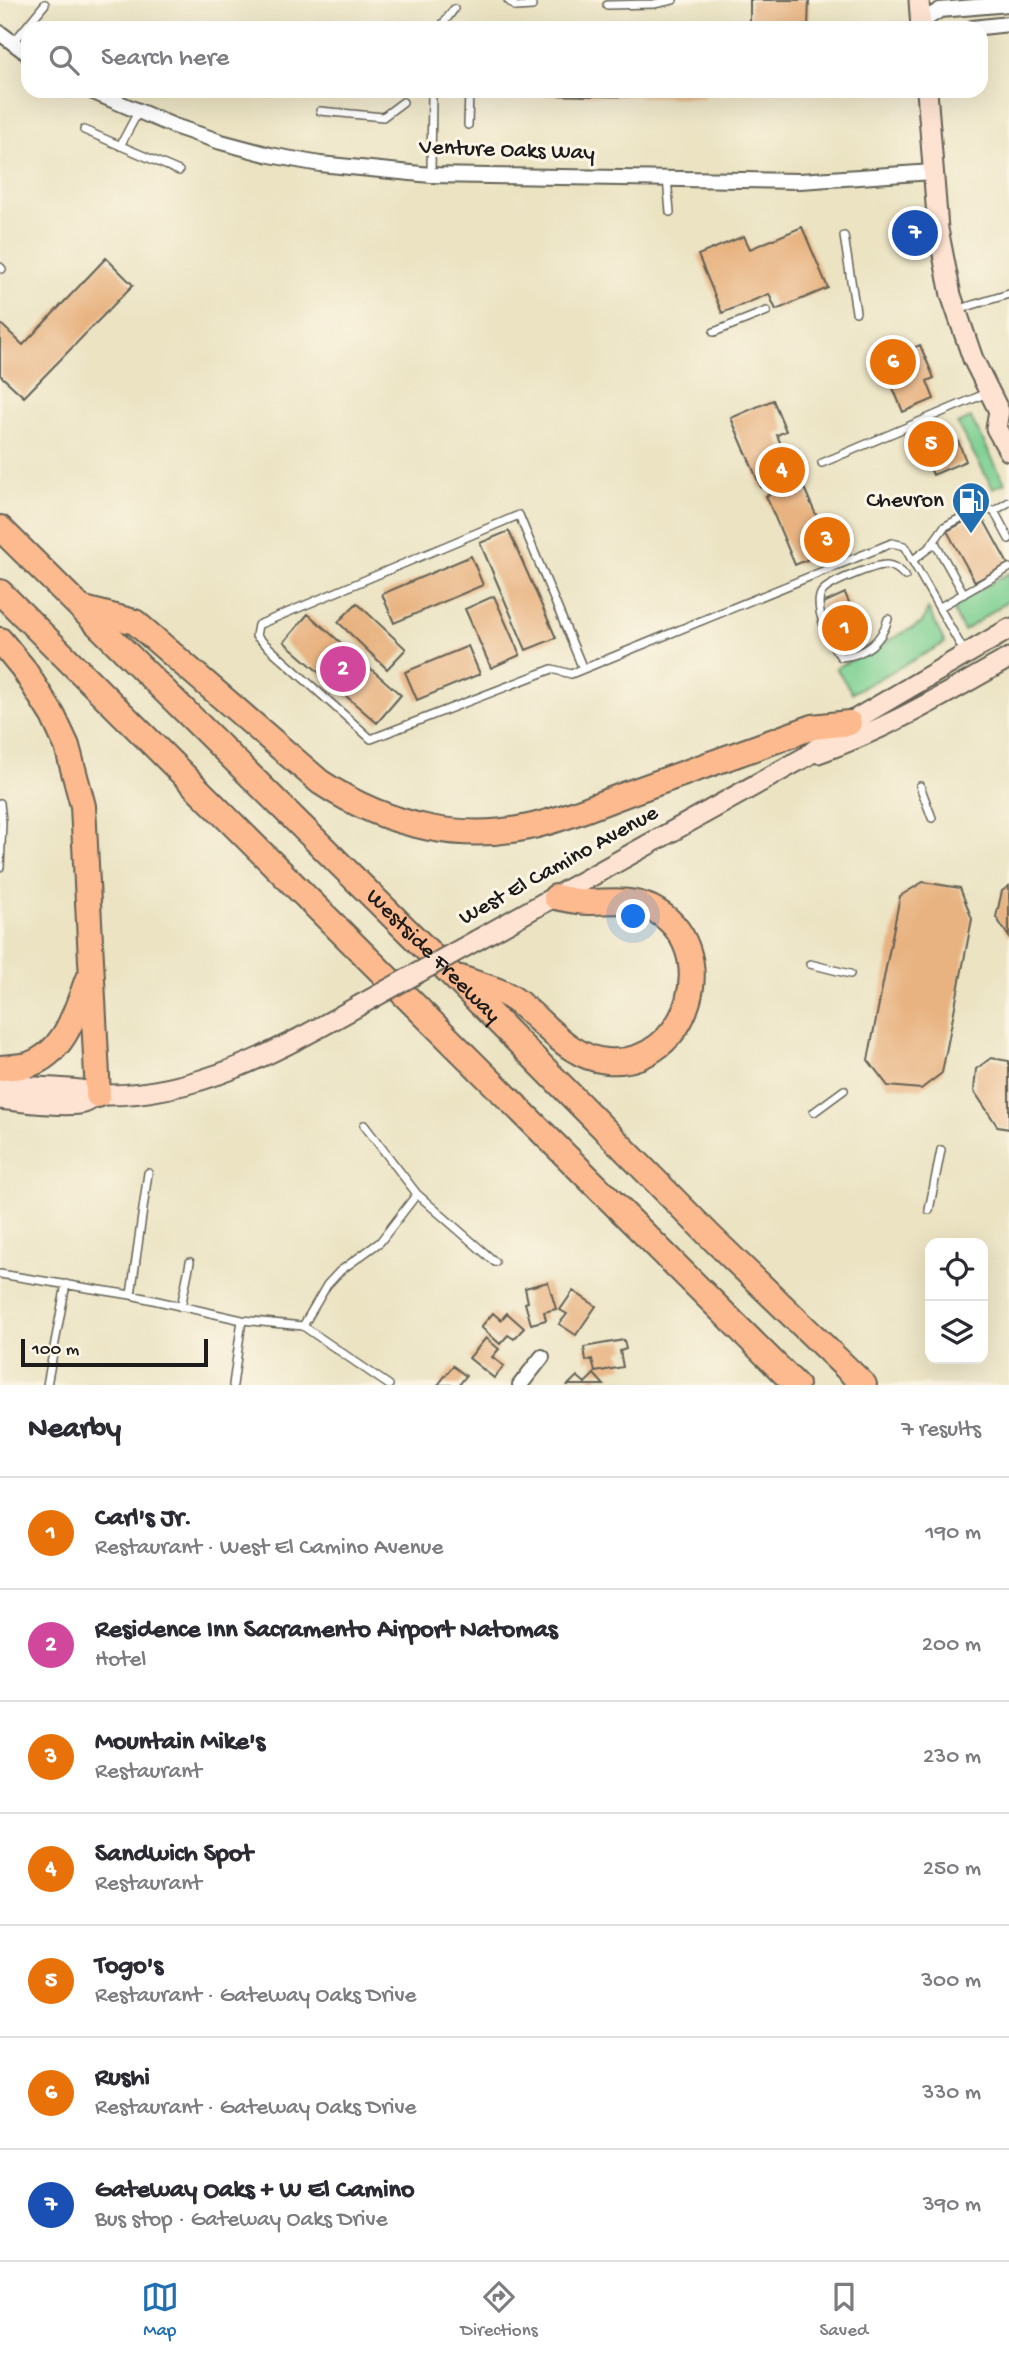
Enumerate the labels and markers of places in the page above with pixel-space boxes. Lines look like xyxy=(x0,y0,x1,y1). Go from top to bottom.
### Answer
pin: 7 xyxy=(892,207,938,259)
pin: 6 xyxy=(870,336,916,388)
pin: 5 xyxy=(908,418,954,470)
pin: 4 xyxy=(759,444,805,496)
fuel station icon: Chevron xyxy=(950,480,992,535)
place label: Chevron xyxy=(866,488,944,515)
pin: 3 xyxy=(804,514,850,566)
pin: 1 xyxy=(822,602,868,654)
pin: 2 xyxy=(320,643,366,695)

